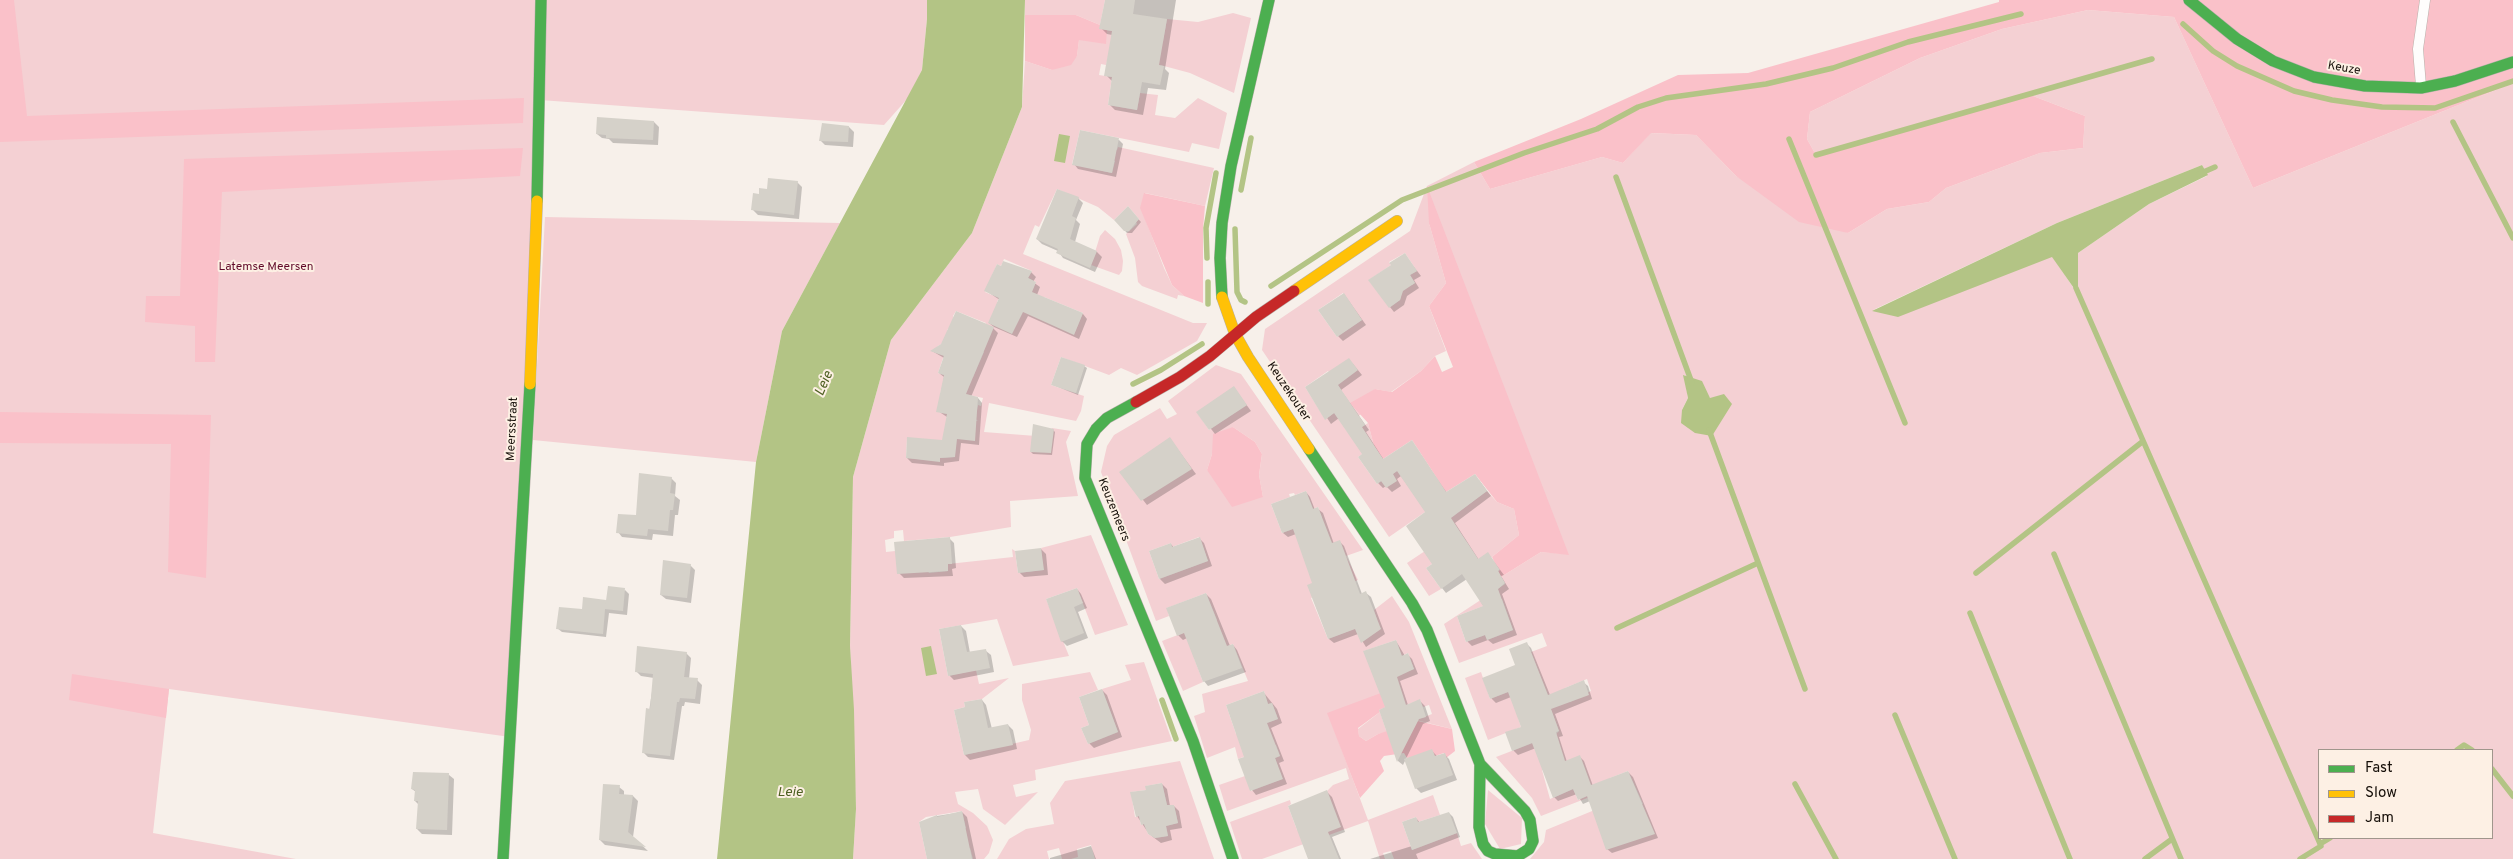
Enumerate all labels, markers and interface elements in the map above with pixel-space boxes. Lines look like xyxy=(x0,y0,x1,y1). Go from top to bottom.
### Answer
street label: Keuze xyxy=(2326,59,2362,79)
park label: Latemse Meersen xyxy=(218,261,314,275)
street label: Keuzekouter xyxy=(1263,360,1313,424)
water label: Leie xyxy=(812,369,838,399)
street label: Meersstraat xyxy=(504,397,522,461)
street label: Keuzemeers xyxy=(1094,476,1132,544)
legend xyxy=(2318,749,2493,839)
text: Fast xyxy=(2365,759,2393,778)
text: Slow xyxy=(2365,784,2397,803)
water label: Leie xyxy=(777,785,803,801)
text: Jam xyxy=(2365,809,2394,828)

